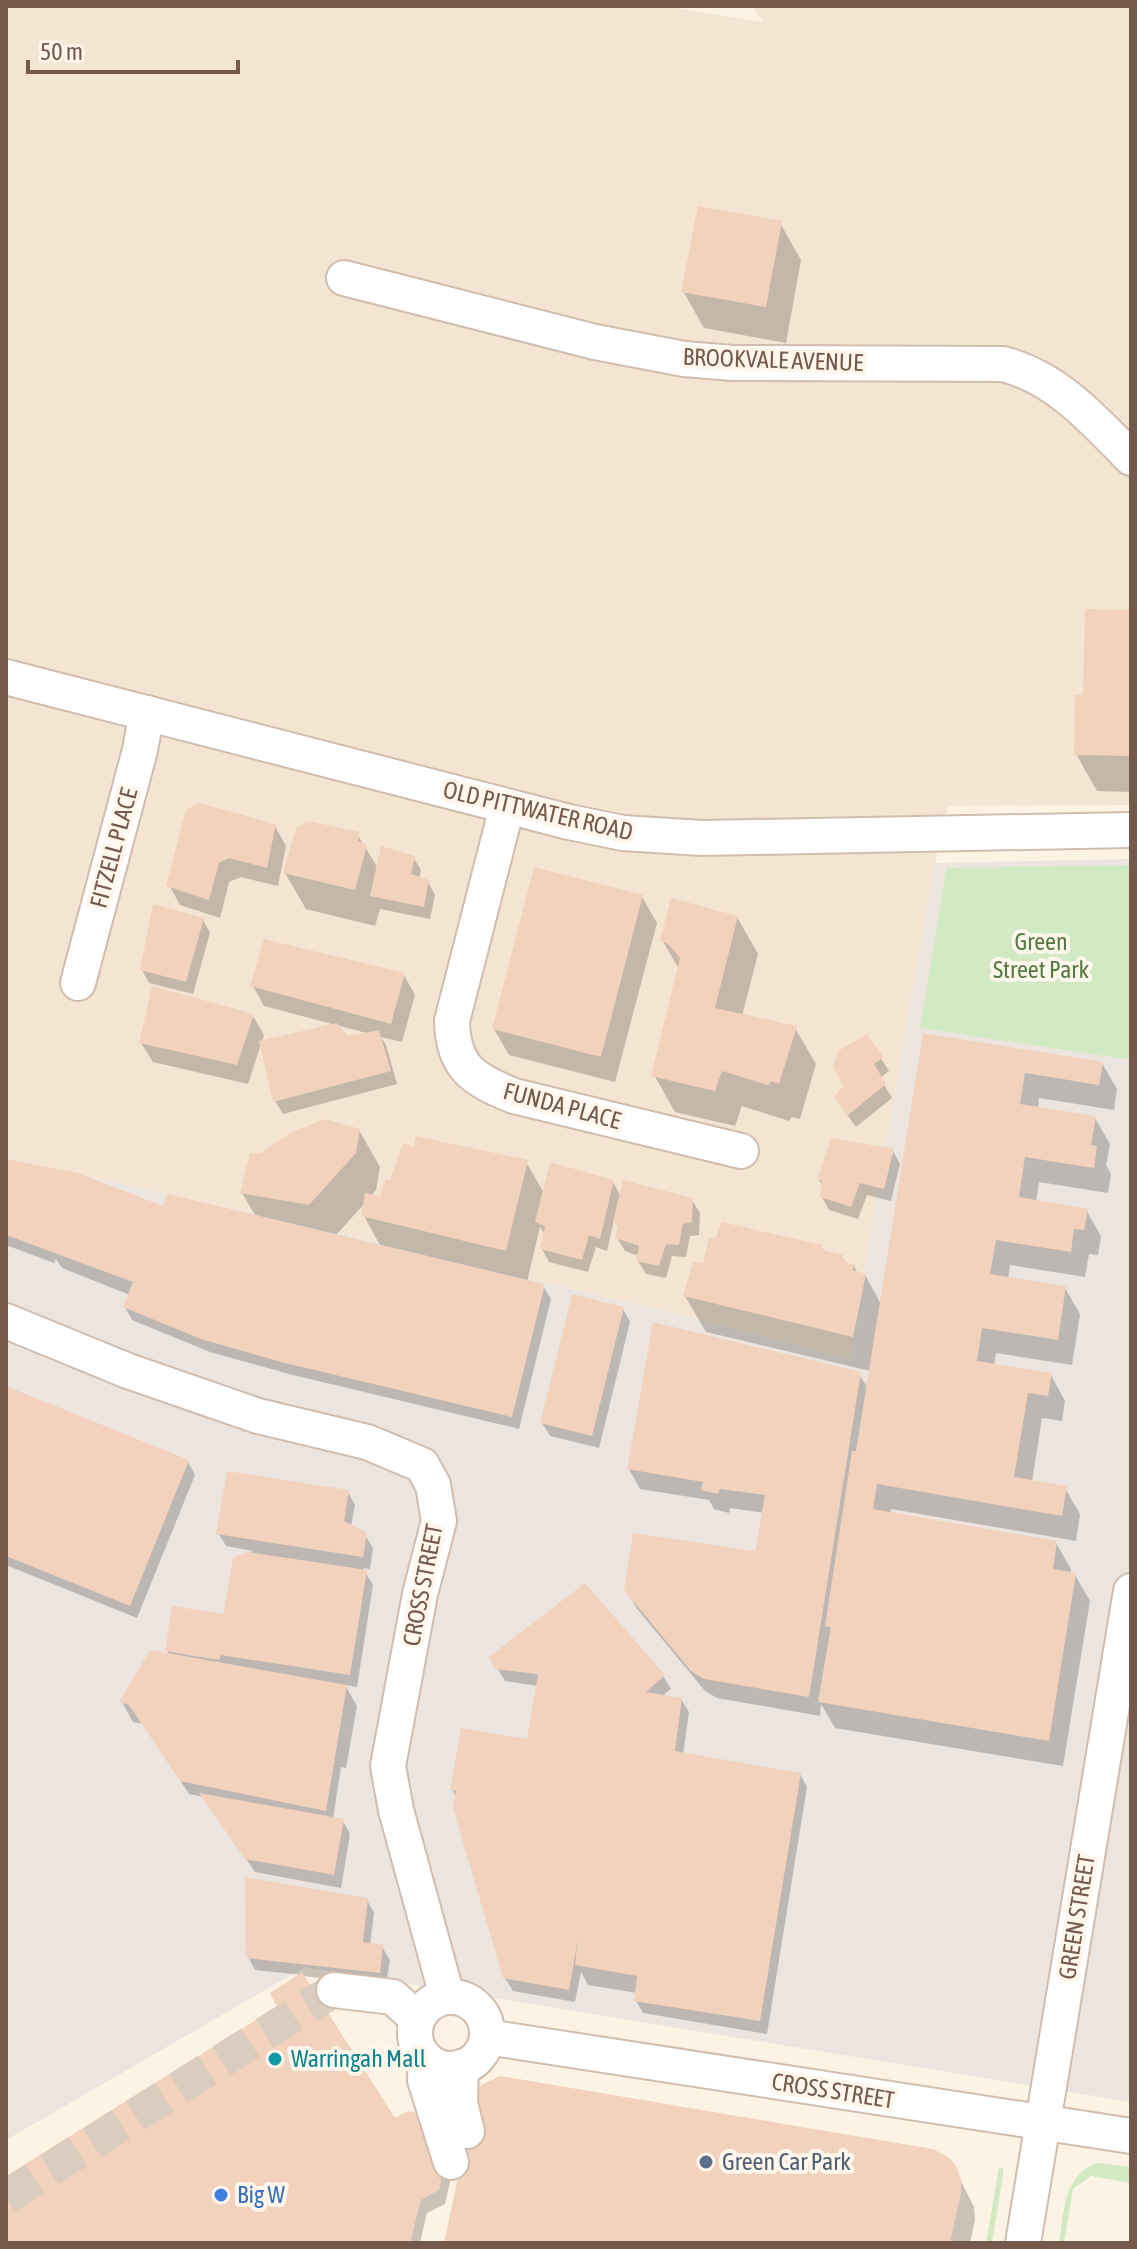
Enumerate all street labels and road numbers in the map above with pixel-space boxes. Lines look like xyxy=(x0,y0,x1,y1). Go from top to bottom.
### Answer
street label: BROOKVALE AVENUE xyxy=(682,343,864,376)
street label: OLD PITTWATER ROAD xyxy=(441,776,636,845)
street label: FITZELL PLACE xyxy=(85,785,142,911)
street label: FUNDA PLACE xyxy=(501,1077,624,1134)
street label: CROSS STREET xyxy=(397,1521,448,1648)
street label: GREEN STREET xyxy=(1053,1852,1100,1981)
street label: CROSS STREET xyxy=(770,2068,897,2114)

